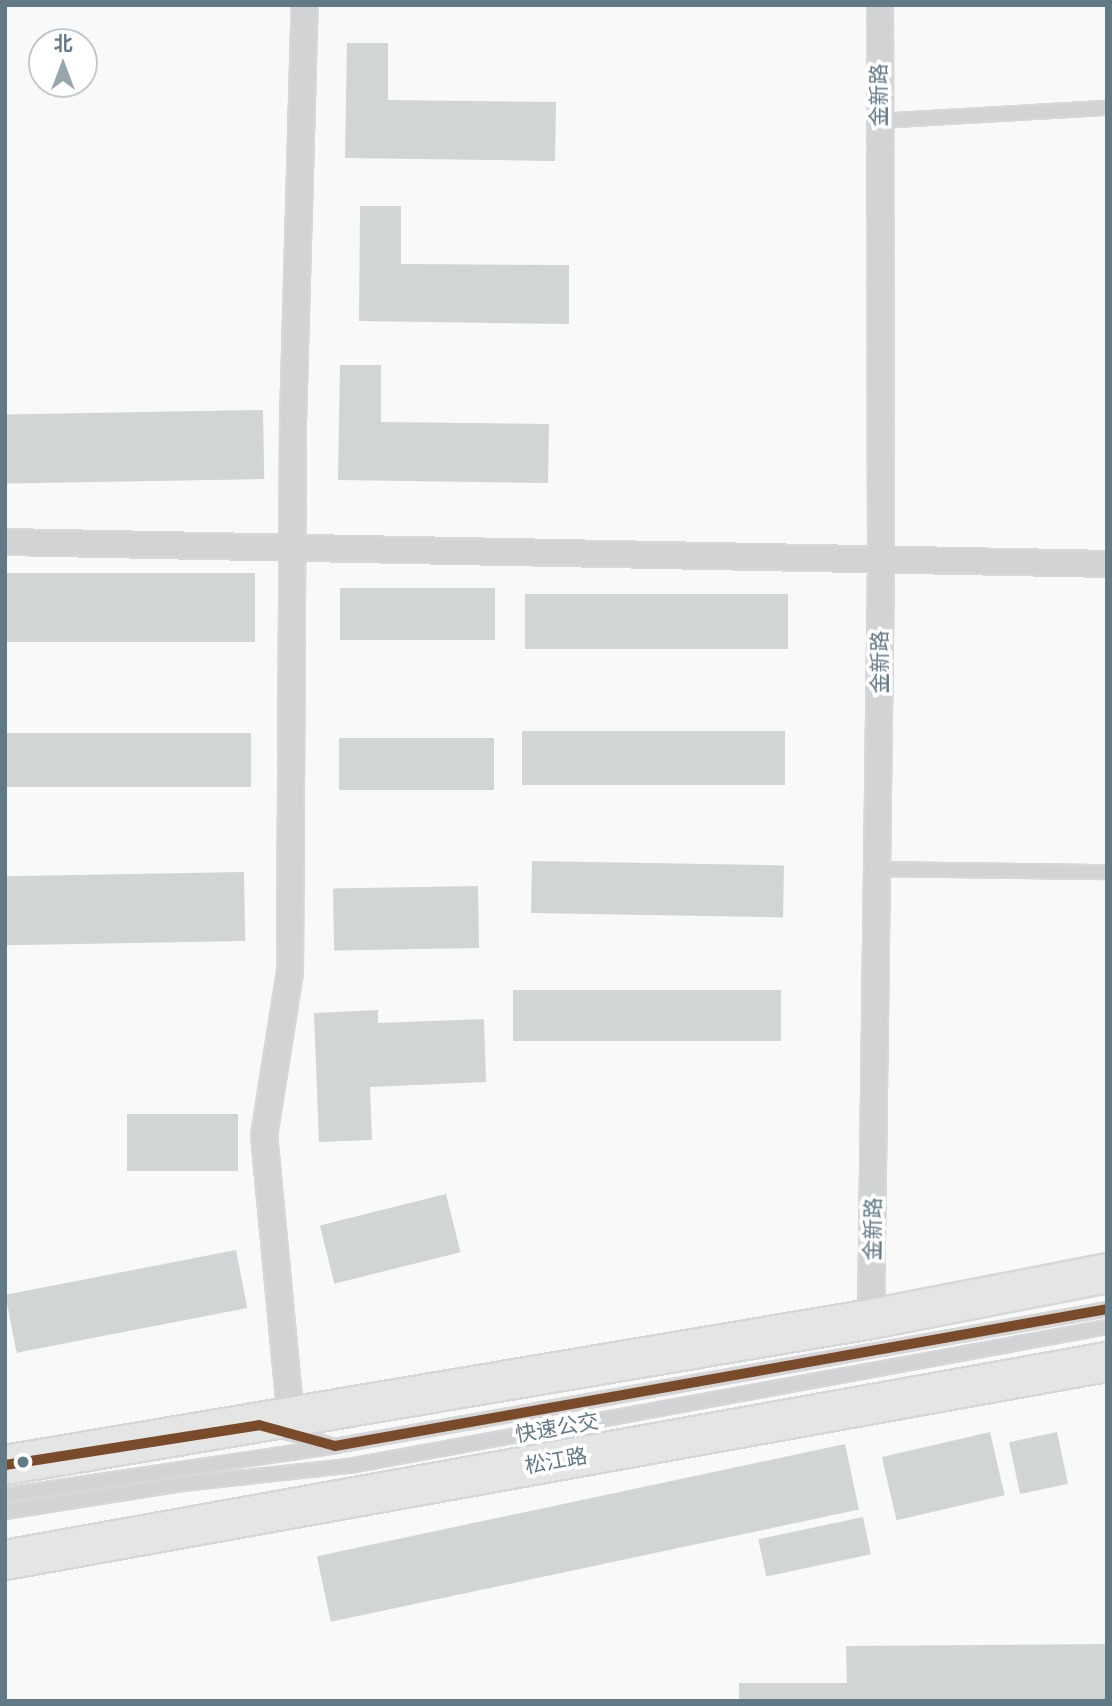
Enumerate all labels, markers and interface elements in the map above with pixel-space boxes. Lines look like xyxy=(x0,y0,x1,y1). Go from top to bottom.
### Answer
north arrow xyxy=(28,28,98,98)
text: 北 xyxy=(53,33,73,54)
street label: 金新路 xyxy=(866,64,892,126)
street label: 金新路 xyxy=(867,631,893,693)
street label: 金新路 xyxy=(860,1197,886,1261)
street label: 快速公交 xyxy=(513,1408,601,1448)
street label: 松江路 xyxy=(523,1443,589,1479)
unlabelled marker xyxy=(16,1455,30,1469)

